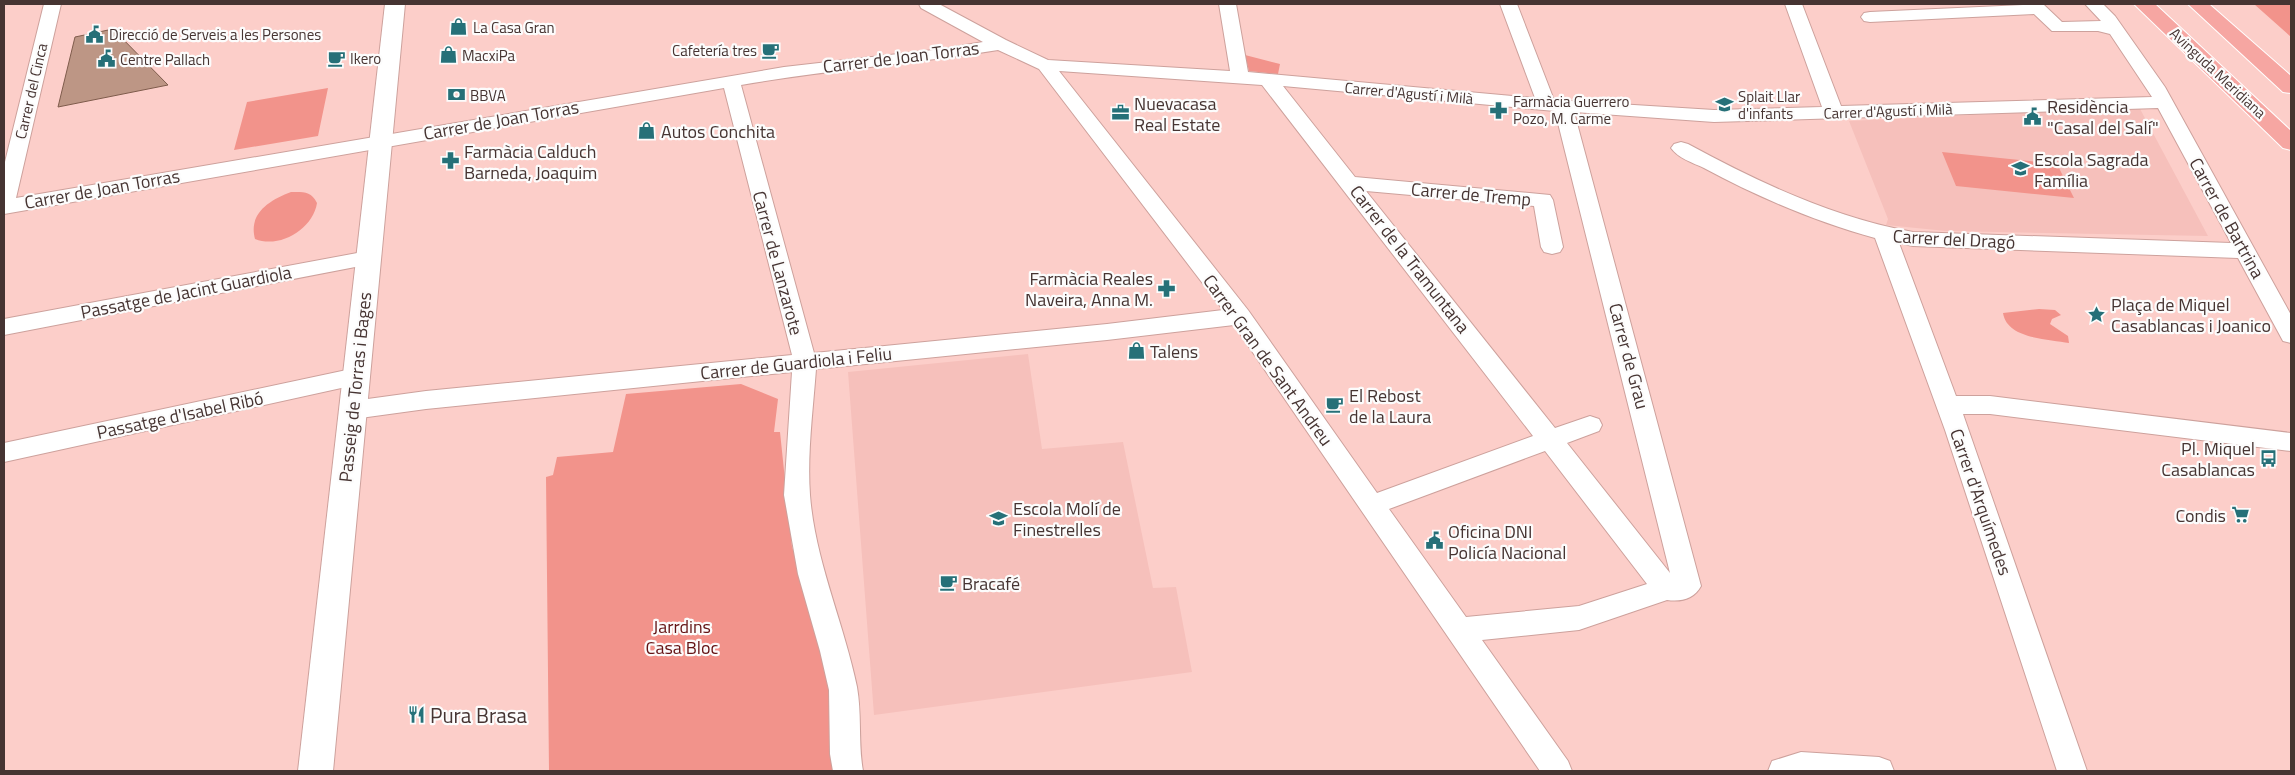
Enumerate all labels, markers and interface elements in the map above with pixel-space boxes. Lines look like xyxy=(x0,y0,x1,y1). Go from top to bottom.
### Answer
place label: La Casa Gran xyxy=(473,16,554,39)
shop icon: La Casa Gran xyxy=(449,17,469,37)
street label: Avinguda Meridiana xyxy=(2165,22,2272,124)
place label: Direcció de Serveis a les Persones xyxy=(109,23,321,46)
public building icon: Direcció de Serveis a les Persones xyxy=(85,24,105,44)
street label: Carrer de Joan Torras xyxy=(821,34,981,80)
place label: Cafetería tres xyxy=(672,39,757,62)
street label: Carrer del Cinca xyxy=(9,40,53,141)
cafe icon: Cafetería tres xyxy=(761,40,781,60)
place label: MacxiPa xyxy=(462,44,516,67)
shop icon: MacxiPa xyxy=(438,45,458,65)
place label: Ikero xyxy=(350,47,381,70)
place label: Centre Pallach xyxy=(120,48,210,71)
cafe icon: Ikero xyxy=(326,48,346,68)
public building icon: Centre Pallach xyxy=(96,49,116,69)
street label: Carrer d'Agustí i Milà xyxy=(1344,76,1475,110)
place label: BBVA xyxy=(470,84,506,107)
bank icon: BBVA xyxy=(446,85,466,105)
place label: Splait Llar d'infants xyxy=(1738,85,1800,125)
place label: Nuevacasa Real Estate xyxy=(1134,90,1220,138)
place label: Farmàcia Guerrero Pozo, M. Carme xyxy=(1513,90,1629,130)
street label: Carrer de Joan Torras xyxy=(421,93,581,147)
place label: Residència "Casal del Salí" xyxy=(2047,93,2159,141)
school or university icon: Splait Llar d'infants xyxy=(1714,95,1734,115)
street label: Carrer d'Agustí i Milà xyxy=(1823,97,1953,125)
pharmacy icon: Farmàcia Guerrero Pozo, M. Carme xyxy=(1489,100,1509,120)
office icon: Nuevacasa Real Estate xyxy=(1110,103,1130,123)
public building icon: Residència "Casal del Salí" xyxy=(2023,106,2043,126)
place label: Autos Conchita xyxy=(661,118,775,145)
shop icon: Autos Conchita xyxy=(637,121,657,141)
place label: Farmàcia Calduch Barneda, Joaquim xyxy=(464,138,597,186)
place label: Escola Sagrada Família xyxy=(2034,146,2149,194)
pharmacy icon: Farmàcia Calduch Barneda, Joaquim xyxy=(440,151,460,171)
street label: Carrer de Bartrina xyxy=(2183,153,2271,283)
school or university icon: Escola Sagrada Família xyxy=(2010,159,2030,179)
street label: Carrer de Joan Torras xyxy=(22,162,182,216)
street label: Carrer de Tremp xyxy=(1410,175,1532,213)
street label: Carrer de la Tramuntana xyxy=(1343,179,1477,339)
street label: Carrer de Lanzarote xyxy=(746,188,810,338)
street label: Carrer del Dragó xyxy=(1892,222,2016,256)
street label: Passatge de Jacint Guardiola xyxy=(78,258,294,326)
place label: Farmàcia Reales Naveira, Anna M. xyxy=(1025,265,1153,313)
street label: Carrer Gran de Sant Andreu xyxy=(1196,269,1340,451)
pharmacy icon: Farmàcia Reales Naveira, Anna M. xyxy=(1157,278,1177,298)
street label: Passeig de Torras i Bages xyxy=(332,291,378,483)
place label: Plaça de Miquel Casablancas i Joanico xyxy=(2111,291,2271,339)
street label: Carrer de Grau xyxy=(1602,300,1656,412)
place icon: Plaça de Miquel Casablancas i Joanico xyxy=(2087,304,2107,324)
place label: Talens xyxy=(1150,338,1198,365)
street label: Carrer de Guardiola i Feliu xyxy=(699,340,893,386)
shop icon: Talens xyxy=(1126,341,1146,361)
place label: El Rebost de la Laura xyxy=(1349,382,1431,430)
street label: Passatge d'Isabel Ribó xyxy=(94,384,266,446)
cafe icon: El Rebost de la Laura xyxy=(1325,395,1345,415)
street label: Carrer d'Arquímedes xyxy=(1943,425,2019,579)
place label: Pl. Miquel Casablancas xyxy=(2161,435,2255,483)
bus stop icon: Pl. Miquel Casablancas xyxy=(2259,448,2279,468)
place label: Escola Molí de Finestrelles xyxy=(1013,495,1121,543)
place label: Condis xyxy=(2175,502,2226,529)
supermarket icon: Condis xyxy=(2230,505,2250,525)
school or university icon: Escola Molí de Finestrelles xyxy=(989,508,1009,528)
place label: Oficina DNI Policía Nacional xyxy=(1448,518,1566,566)
public building icon: Oficina DNI Policía Nacional xyxy=(1424,531,1444,551)
place label: Bracafé xyxy=(962,570,1020,597)
cafe icon: Bracafé xyxy=(938,573,958,593)
park label: Jarrdins Casa Bloc xyxy=(646,613,719,661)
place label: Pura Brasa xyxy=(430,699,527,731)
restaurant icon: Pura Brasa xyxy=(406,705,426,725)

